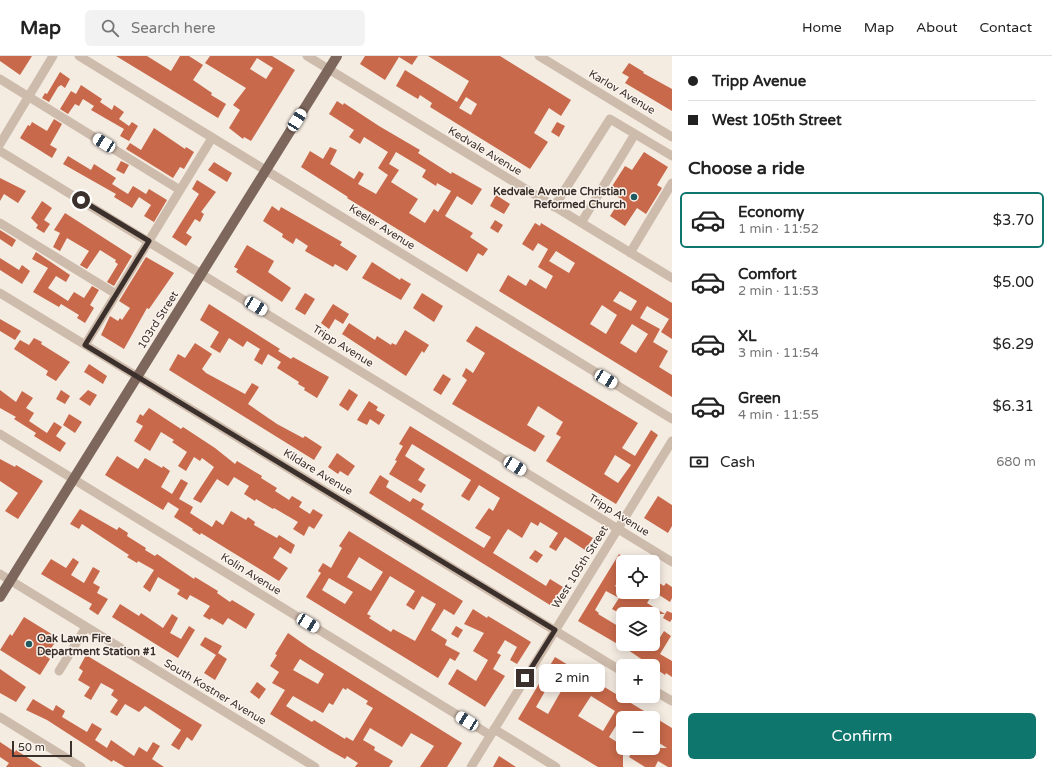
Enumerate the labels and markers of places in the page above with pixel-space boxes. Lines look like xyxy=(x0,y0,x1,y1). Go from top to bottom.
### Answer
place label: Kedvale Avenue Christian Reformed Church xyxy=(493,185,626,211)
marker: Kedvale Avenue Christian Reformed Church xyxy=(629,192,639,202)
place label: Oak Lawn Fire Department Station #1 xyxy=(37,632,156,659)
marker: Oak Lawn Fire Department Station #1 xyxy=(24,639,34,649)

